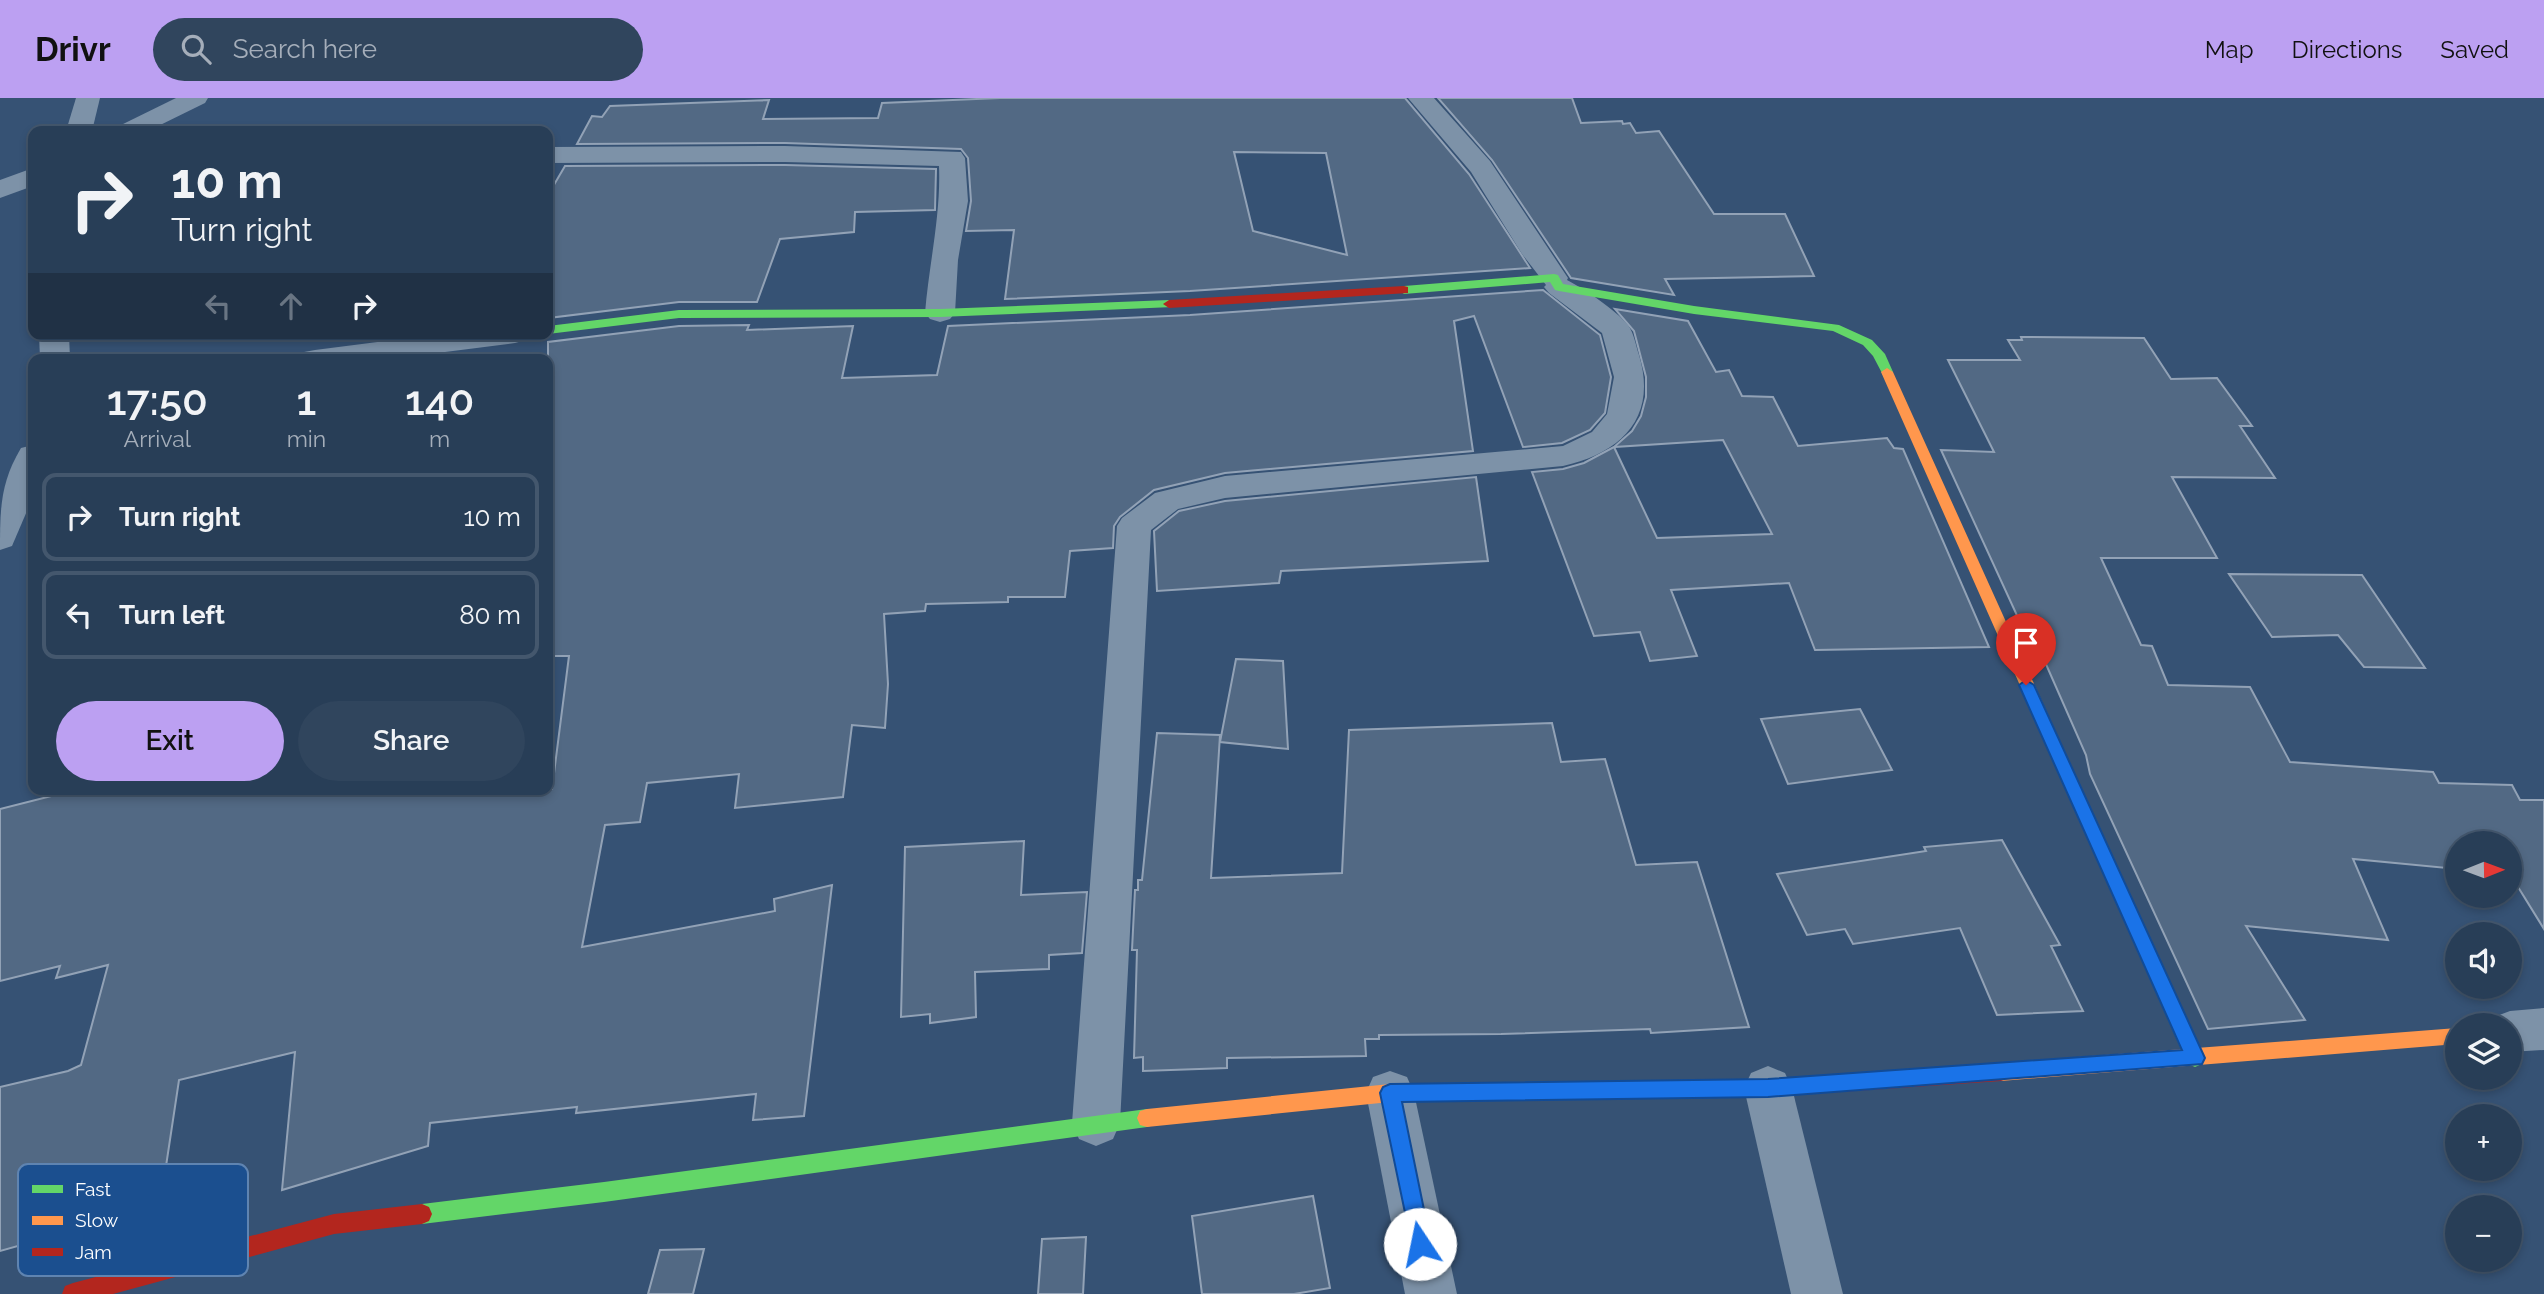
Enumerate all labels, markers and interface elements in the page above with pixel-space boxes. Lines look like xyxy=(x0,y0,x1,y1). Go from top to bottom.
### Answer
search box xyxy=(153,18,643,81)
text: Drivr xyxy=(35,30,111,69)
icon: search xyxy=(177,30,215,68)
text: Search here xyxy=(233,34,377,64)
text: Map xyxy=(2205,35,2254,64)
text: Directions xyxy=(2292,35,2402,64)
text: Saved xyxy=(2440,35,2509,64)
text: 10 m xyxy=(171,152,283,209)
icon: right xyxy=(56,154,147,245)
text: Turn right xyxy=(171,211,312,248)
icon: left xyxy=(199,287,237,325)
icon: ahead xyxy=(272,287,310,325)
icon: right xyxy=(345,287,383,325)
text: 17:50 xyxy=(107,376,208,425)
text: 1 xyxy=(297,376,316,425)
text: 140 xyxy=(405,376,474,425)
text: Arrival xyxy=(124,425,191,452)
text: min xyxy=(287,425,326,452)
text: m xyxy=(429,425,450,452)
icon: right xyxy=(60,498,98,536)
text: Turn right xyxy=(119,502,240,532)
text: 10 m xyxy=(463,502,521,532)
icon: left xyxy=(60,596,98,634)
text: Turn left xyxy=(119,600,225,630)
text: 80 m xyxy=(459,600,521,630)
pin xyxy=(1996,613,2056,685)
icon: arrive xyxy=(2007,624,2045,662)
button: Exit xyxy=(56,701,284,781)
button: Share xyxy=(298,701,525,781)
north arrow xyxy=(2445,831,2522,908)
map controls xyxy=(2445,831,2522,1272)
button: sound xyxy=(2445,922,2522,999)
button: layers xyxy=(2445,1013,2522,1090)
button: + xyxy=(2445,1104,2522,1181)
legend xyxy=(18,1164,248,1276)
text: Fast xyxy=(75,1178,111,1200)
button: − xyxy=(2445,1195,2522,1272)
position arrow xyxy=(1383,1207,1457,1281)
text: Slow xyxy=(75,1209,119,1231)
text: Jam xyxy=(75,1241,112,1263)

